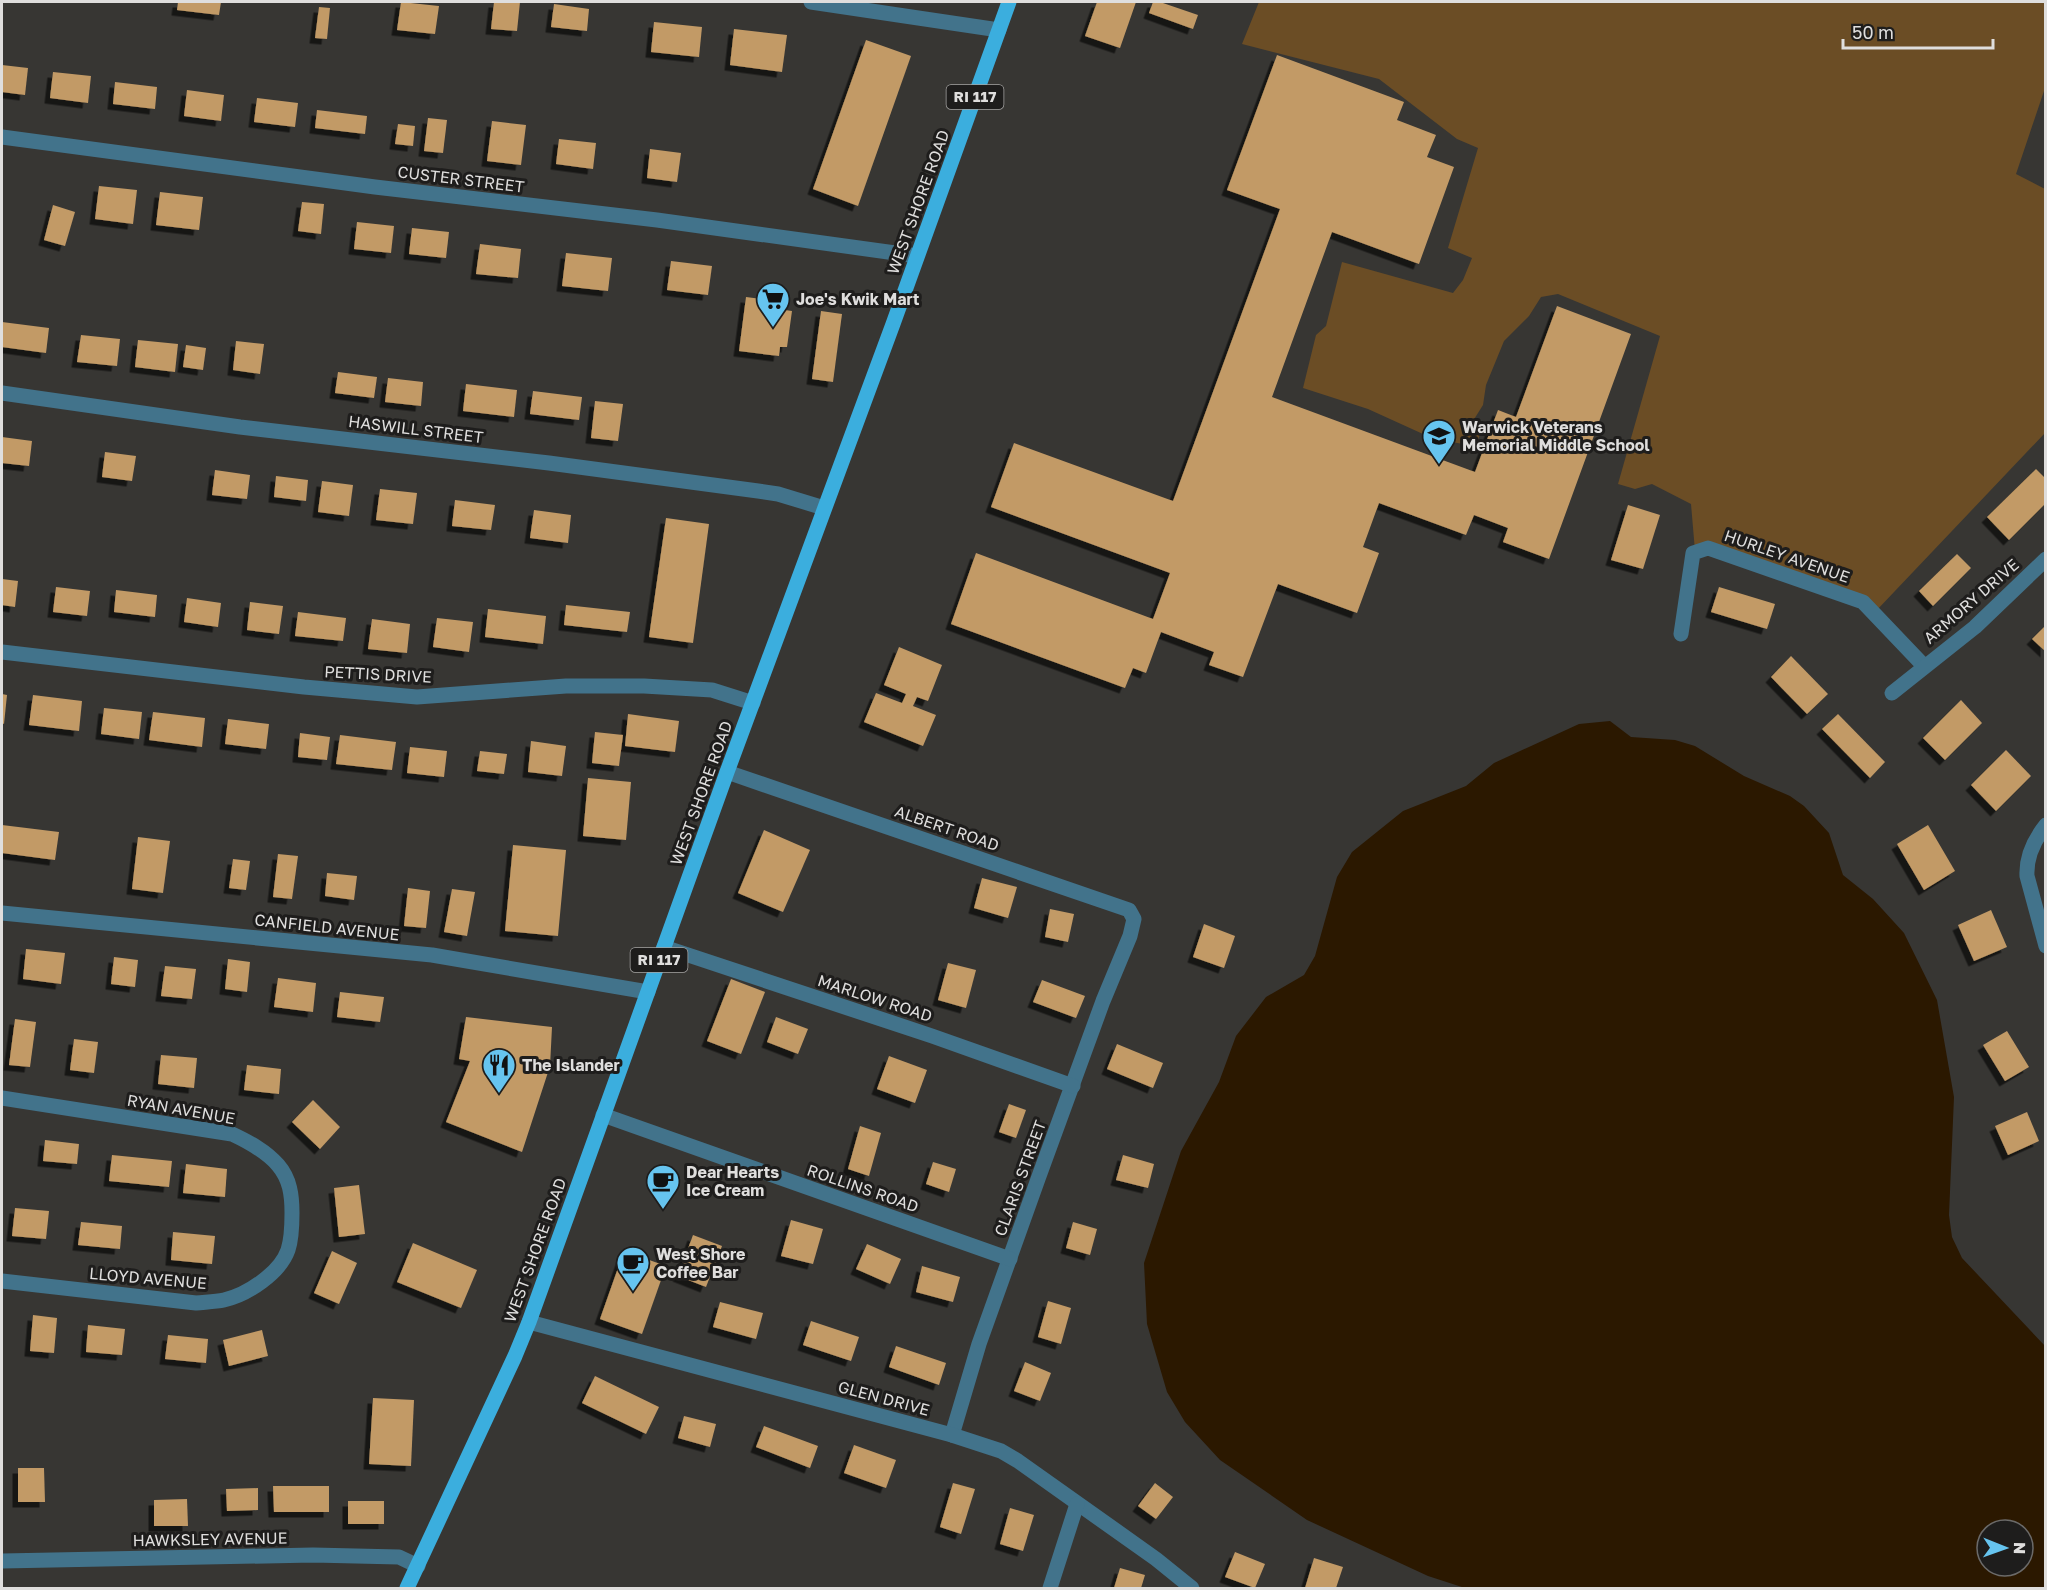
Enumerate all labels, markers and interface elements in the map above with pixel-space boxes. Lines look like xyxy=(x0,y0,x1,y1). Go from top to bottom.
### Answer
scale bar xyxy=(1843,12,1993,50)
text: 50 m xyxy=(1852,21,1894,43)
road number: RI 117 xyxy=(946,85,1004,109)
street label: WEST SHORE ROAD xyxy=(883,127,953,277)
street label: CUSTER STREET xyxy=(396,161,526,197)
supermarket icon: Joe's Kwik Mart xyxy=(755,281,791,328)
place label: Joe's Kwik Mart xyxy=(796,289,919,309)
street label: HASWILL STREET xyxy=(347,411,485,447)
place label: Warwick Veterans Memorial Middle School xyxy=(1462,417,1650,455)
school or university icon: Warwick Veterans Memorial Middle School xyxy=(1421,418,1457,465)
street label: HURLEY AVENUE xyxy=(1722,525,1852,587)
street label: ARMORY DRIVE xyxy=(1919,554,2023,648)
street label: PETTIS DRIVE xyxy=(324,661,432,687)
street label: WEST SHORE ROAD xyxy=(666,718,736,868)
street label: ALBERT ROAD xyxy=(892,801,1002,855)
street label: CANFIELD AVENUE xyxy=(254,909,400,945)
road number: RI 117 xyxy=(630,948,688,972)
street label: MARLOW ROAD xyxy=(815,970,935,1026)
restaurant icon: The Islander xyxy=(481,1047,517,1094)
place label: The Islander xyxy=(522,1055,620,1075)
street label: RYAN AVENUE xyxy=(125,1090,237,1128)
street label: CLARIS STREET xyxy=(990,1117,1050,1239)
street label: ROLLINS ROAD xyxy=(805,1160,921,1216)
place label: Dear Hearts Ice Cream xyxy=(686,1162,779,1200)
cafe icon: Dear Hearts Ice Cream xyxy=(645,1163,681,1210)
street label: WEST SHORE ROAD xyxy=(500,1175,570,1325)
place label: West Shore Coffee Bar xyxy=(656,1244,745,1282)
cafe icon: West Shore Coffee Bar xyxy=(615,1245,651,1292)
street label: LLOYD AVENUE xyxy=(88,1263,208,1293)
street label: GLEN DRIVE xyxy=(836,1376,932,1420)
north arrow xyxy=(1975,1518,2035,1578)
street label: HAWKSLEY AVENUE xyxy=(132,1528,288,1550)
text: N xyxy=(2010,1542,2030,1555)

